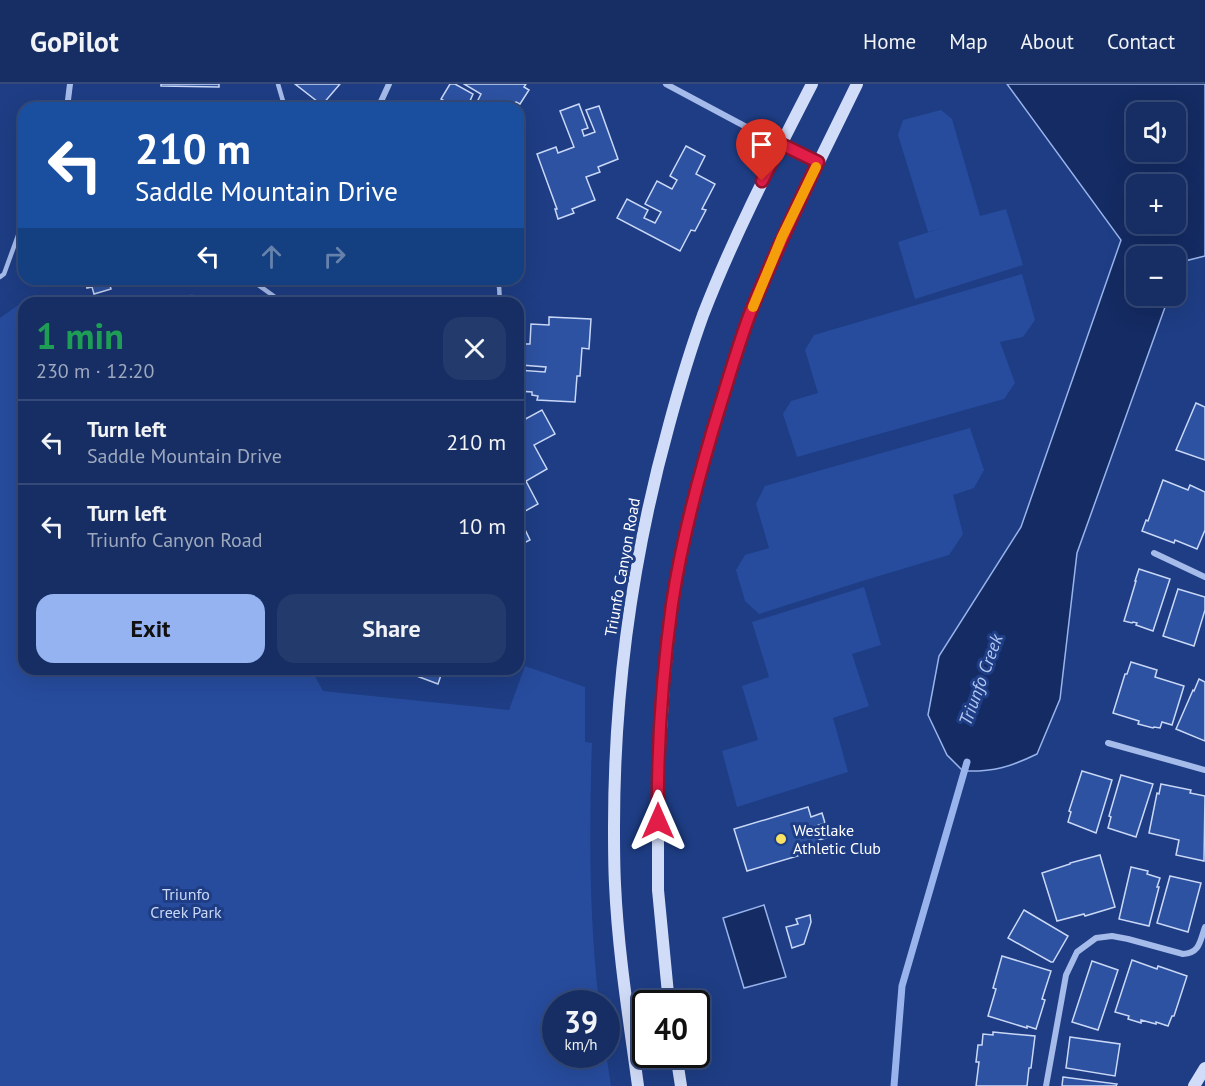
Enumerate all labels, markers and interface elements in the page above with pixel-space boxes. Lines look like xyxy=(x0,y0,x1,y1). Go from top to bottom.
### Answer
text: GoPilot xyxy=(30,23,119,60)
text: Home xyxy=(863,28,916,55)
text: Map xyxy=(949,28,988,55)
text: About xyxy=(1021,28,1074,55)
text: Contact xyxy=(1107,28,1175,55)
map controls xyxy=(1126,102,1186,306)
button: sound xyxy=(1126,102,1186,162)
pin xyxy=(736,119,787,181)
text: 210 m xyxy=(135,121,251,176)
icon: left xyxy=(36,126,114,204)
icon: arrive xyxy=(745,128,778,161)
text: Saddle Mountain Drive xyxy=(135,174,398,208)
button: + xyxy=(1126,174,1186,234)
icon: left xyxy=(192,240,225,273)
icon: ahead xyxy=(255,240,288,273)
icon: right xyxy=(318,240,351,273)
button: − xyxy=(1126,246,1186,306)
text: 1 min xyxy=(36,312,124,359)
button: close xyxy=(443,317,506,380)
text: 230 m · 12:20 xyxy=(36,358,154,384)
text: Turn left xyxy=(87,415,167,443)
icon: left xyxy=(36,426,69,459)
text: 210 m xyxy=(446,428,506,456)
text: Saddle Mountain Drive xyxy=(87,443,282,469)
street label: Triunfo Canyon Road xyxy=(600,496,644,638)
text: Turn left xyxy=(87,499,167,527)
icon: left xyxy=(36,510,69,543)
text: 10 m xyxy=(458,512,506,540)
text: Triunfo Canyon Road xyxy=(87,527,262,553)
button: Exit xyxy=(36,594,265,663)
button: Share xyxy=(277,594,506,663)
water label: Triunfo Creek xyxy=(953,630,1008,729)
position arrow xyxy=(626,789,690,853)
place label: Westlake Athletic Club xyxy=(793,820,881,858)
marker: Westlake Athletic Club xyxy=(774,832,788,846)
park label: Triunfo Creek Park xyxy=(150,884,222,922)
speed limit sign: 40 xyxy=(632,990,710,1068)
text: 39 xyxy=(564,1002,598,1041)
text: km/h xyxy=(565,1035,597,1054)

